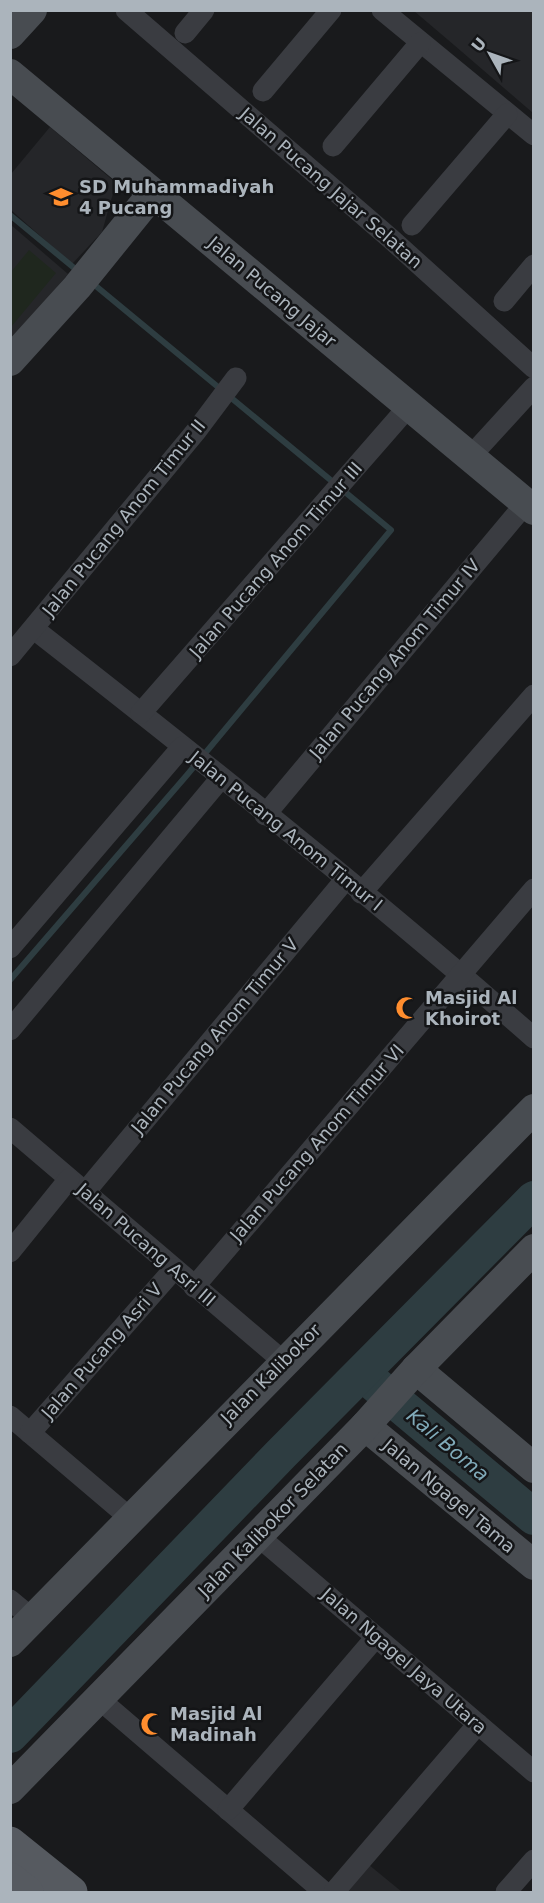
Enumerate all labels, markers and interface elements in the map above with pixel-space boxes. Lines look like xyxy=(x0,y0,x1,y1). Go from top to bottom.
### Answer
north arrow xyxy=(460,24,520,84)
text: U xyxy=(467,34,490,56)
street label: Jalan Pucang Jajar Selatan xyxy=(235,102,427,272)
place label: SD Muhammadiyah 4 Pucang xyxy=(79,176,274,218)
school or university icon: SD Muhammadiyah 4 Pucang xyxy=(48,184,74,210)
street label: Jalan Pucang Jajar xyxy=(203,231,341,352)
street label: Jalan Pucang Anom Timur II xyxy=(37,415,210,621)
street label: Jalan Pucang Anom Timur III xyxy=(184,458,366,663)
street label: Jalan Pucang Anom Timur IV xyxy=(304,554,485,764)
street label: Jalan Pucang Anom Timur I xyxy=(185,746,387,915)
street label: Jalan Pucang Anom Timur V xyxy=(126,933,303,1138)
place label: Masjid Al Khoirot xyxy=(425,987,517,1029)
mosque icon: Masjid Al Khoirot xyxy=(394,995,420,1021)
street label: Jalan Pucang Anom Timur VI xyxy=(225,1040,408,1246)
street label: Jalan Pucang Asri III xyxy=(72,1178,220,1311)
street label: Jalan Pucang Asri V xyxy=(36,1278,167,1424)
street label: Jalan Kalibokor xyxy=(216,1319,325,1429)
water label: Kali Boma xyxy=(402,1404,494,1486)
street label: Jalan Ngagel Tama xyxy=(378,1433,520,1557)
street label: Jalan Kalibokor Selatan xyxy=(193,1438,352,1602)
street label: Jalan Ngagel Jaya Utara xyxy=(317,1582,491,1738)
place label: Masjid Al Madinah xyxy=(170,1703,262,1745)
mosque icon: Masjid Al Madinah xyxy=(139,1711,165,1737)

